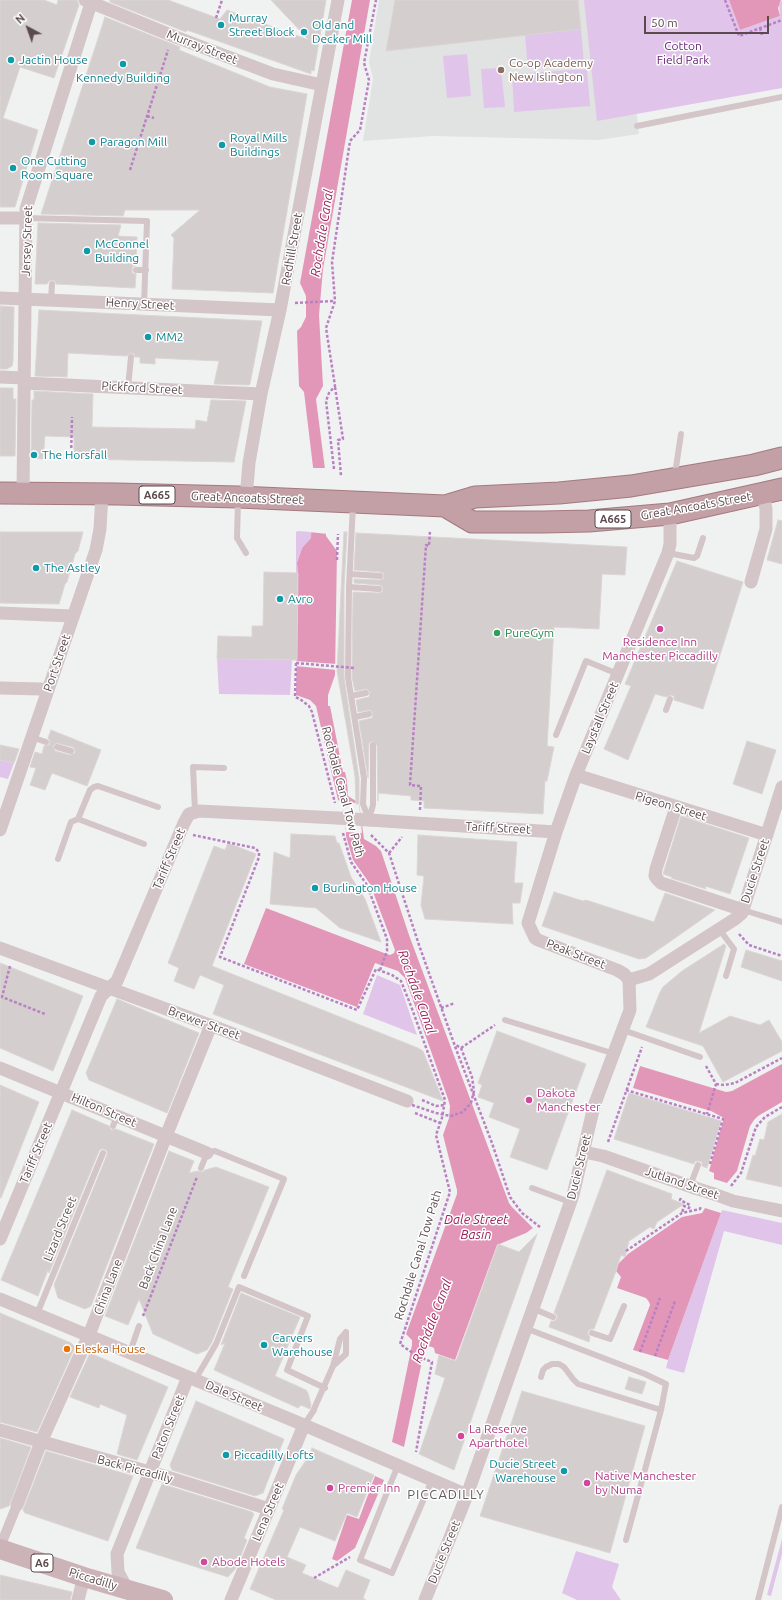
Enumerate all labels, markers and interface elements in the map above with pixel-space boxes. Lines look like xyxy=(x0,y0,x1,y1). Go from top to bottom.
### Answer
north arrow xyxy=(8,8,48,48)
scale bar xyxy=(646,8,771,34)
place label: Murray Street Block xyxy=(229,11,295,39)
text: N xyxy=(13,12,27,26)
text: 50 m xyxy=(651,16,678,29)
place label: Old and Decker Mill xyxy=(312,18,372,46)
marker: Murray Street Block xyxy=(216,20,226,30)
street label: Murray Street xyxy=(165,27,239,67)
marker: Old and Decker Mill xyxy=(299,27,309,37)
park label: Cotton Field Park xyxy=(657,39,709,67)
place label: Jactin House xyxy=(19,53,88,67)
marker: Jactin House xyxy=(6,55,16,65)
place label: Co-op Academy New Islington xyxy=(509,56,593,84)
marker: Kennedy Building xyxy=(118,59,128,69)
marker: Co-op Academy New Islington xyxy=(496,65,506,75)
place label: Kennedy Building xyxy=(76,71,170,85)
place label: Royal Mills Buildings xyxy=(230,131,287,159)
place label: Paragon Mill xyxy=(100,135,167,149)
marker: Paragon Mill xyxy=(87,137,97,147)
marker: Royal Mills Buildings xyxy=(217,140,227,150)
place label: One Cutting Room Square xyxy=(21,154,93,182)
marker: One Cutting Room Square xyxy=(8,163,18,173)
water label: Rochdale Canal xyxy=(307,188,337,278)
street label: Jersey Street xyxy=(19,205,35,277)
street label: Redhill Street xyxy=(279,212,305,286)
place label: McConnel Building xyxy=(95,237,149,265)
marker: McConnel Building xyxy=(82,246,92,256)
street label: Henry Street xyxy=(105,295,175,313)
place label: MM2 xyxy=(156,330,184,344)
marker: MM2 xyxy=(143,332,153,342)
street label: Pickford Street xyxy=(101,379,183,397)
place label: The Horsfall xyxy=(42,448,107,462)
marker: The Horsfall xyxy=(29,450,39,460)
road number: A665 xyxy=(139,486,175,504)
street label: Great Ancoats Street xyxy=(191,489,303,507)
street label: Great Ancoats Street xyxy=(639,489,753,523)
road number: A665 xyxy=(595,510,631,528)
place label: The Astley xyxy=(44,561,100,575)
marker: The Astley xyxy=(31,563,41,573)
place label: Avro xyxy=(288,592,313,606)
marker: Avro xyxy=(275,594,285,604)
marker: Residence Inn Manchester Piccadilly xyxy=(655,624,665,634)
place label: PureGym xyxy=(505,626,554,640)
marker: PureGym xyxy=(492,628,502,638)
street label: Port Street xyxy=(40,632,74,694)
place label: Residence Inn Manchester Piccadilly xyxy=(602,635,718,663)
street label: Laystall Street xyxy=(578,680,622,756)
street label: Rochdale Canal Tow Path xyxy=(319,725,367,859)
street label: Pigeon Street xyxy=(634,788,708,824)
street label: Tariff Street xyxy=(465,819,531,837)
street label: Tariff Street xyxy=(150,826,188,892)
street label: Ducie Street xyxy=(738,837,772,905)
place label: Burlington House xyxy=(323,881,417,895)
marker: Burlington House xyxy=(310,883,320,893)
street label: Peak Street xyxy=(544,936,608,972)
water label: Rochdale Canal xyxy=(395,948,439,1036)
street label: Brewer Street xyxy=(166,1003,242,1043)
place label: Dakota Manchester xyxy=(537,1086,601,1114)
street label: Hilton Street xyxy=(69,1090,139,1130)
marker: Dakota Manchester xyxy=(524,1095,534,1105)
street label: Tariff Street xyxy=(17,1120,55,1186)
street label: Ducie Street xyxy=(564,1133,594,1201)
street label: Jutland Street xyxy=(643,1164,721,1202)
street label: Rochdale Canal Tow Path xyxy=(391,1188,445,1322)
street label: Lizard Street xyxy=(40,1195,80,1263)
street label: Back China Lane xyxy=(136,1205,180,1291)
water label: Dale Street Basin xyxy=(444,1212,508,1243)
street label: China Lane xyxy=(91,1257,125,1317)
water label: Rochdale Canal xyxy=(409,1277,455,1365)
place label: Carvers Warehouse xyxy=(272,1331,333,1359)
marker: Carvers Warehouse xyxy=(259,1340,269,1350)
place label: Eleska House xyxy=(75,1342,146,1356)
marker: Eleska House xyxy=(62,1344,72,1354)
street label: Dale Street xyxy=(203,1378,265,1414)
street label: Paton Street xyxy=(149,1393,187,1461)
place label: La Reserve Aparthotel xyxy=(469,1422,528,1450)
marker: La Reserve Aparthotel xyxy=(456,1431,466,1441)
place label: Piccadilly Lofts xyxy=(234,1448,314,1462)
marker: Piccadilly Lofts xyxy=(221,1450,231,1460)
street label: Back Piccadilly xyxy=(96,1452,174,1486)
place label: Ducie Street Warehouse xyxy=(489,1457,556,1485)
marker: Ducie Street Warehouse xyxy=(559,1466,569,1476)
place label: Native Manchester by Numa xyxy=(595,1469,696,1497)
marker: Native Manchester by Numa xyxy=(582,1478,592,1488)
street label: Lena Street xyxy=(249,1481,287,1543)
place label: Premier Inn xyxy=(338,1481,400,1495)
marker: Premier Inn xyxy=(325,1483,335,1493)
district label: PICCADILLY xyxy=(407,1487,485,1503)
street label: Ducie Street xyxy=(425,1518,463,1586)
road number: A6 xyxy=(31,1554,53,1572)
place label: Abode Hotels xyxy=(212,1555,285,1569)
marker: Abode Hotels xyxy=(199,1557,209,1567)
street label: Piccadilly xyxy=(67,1565,119,1593)

